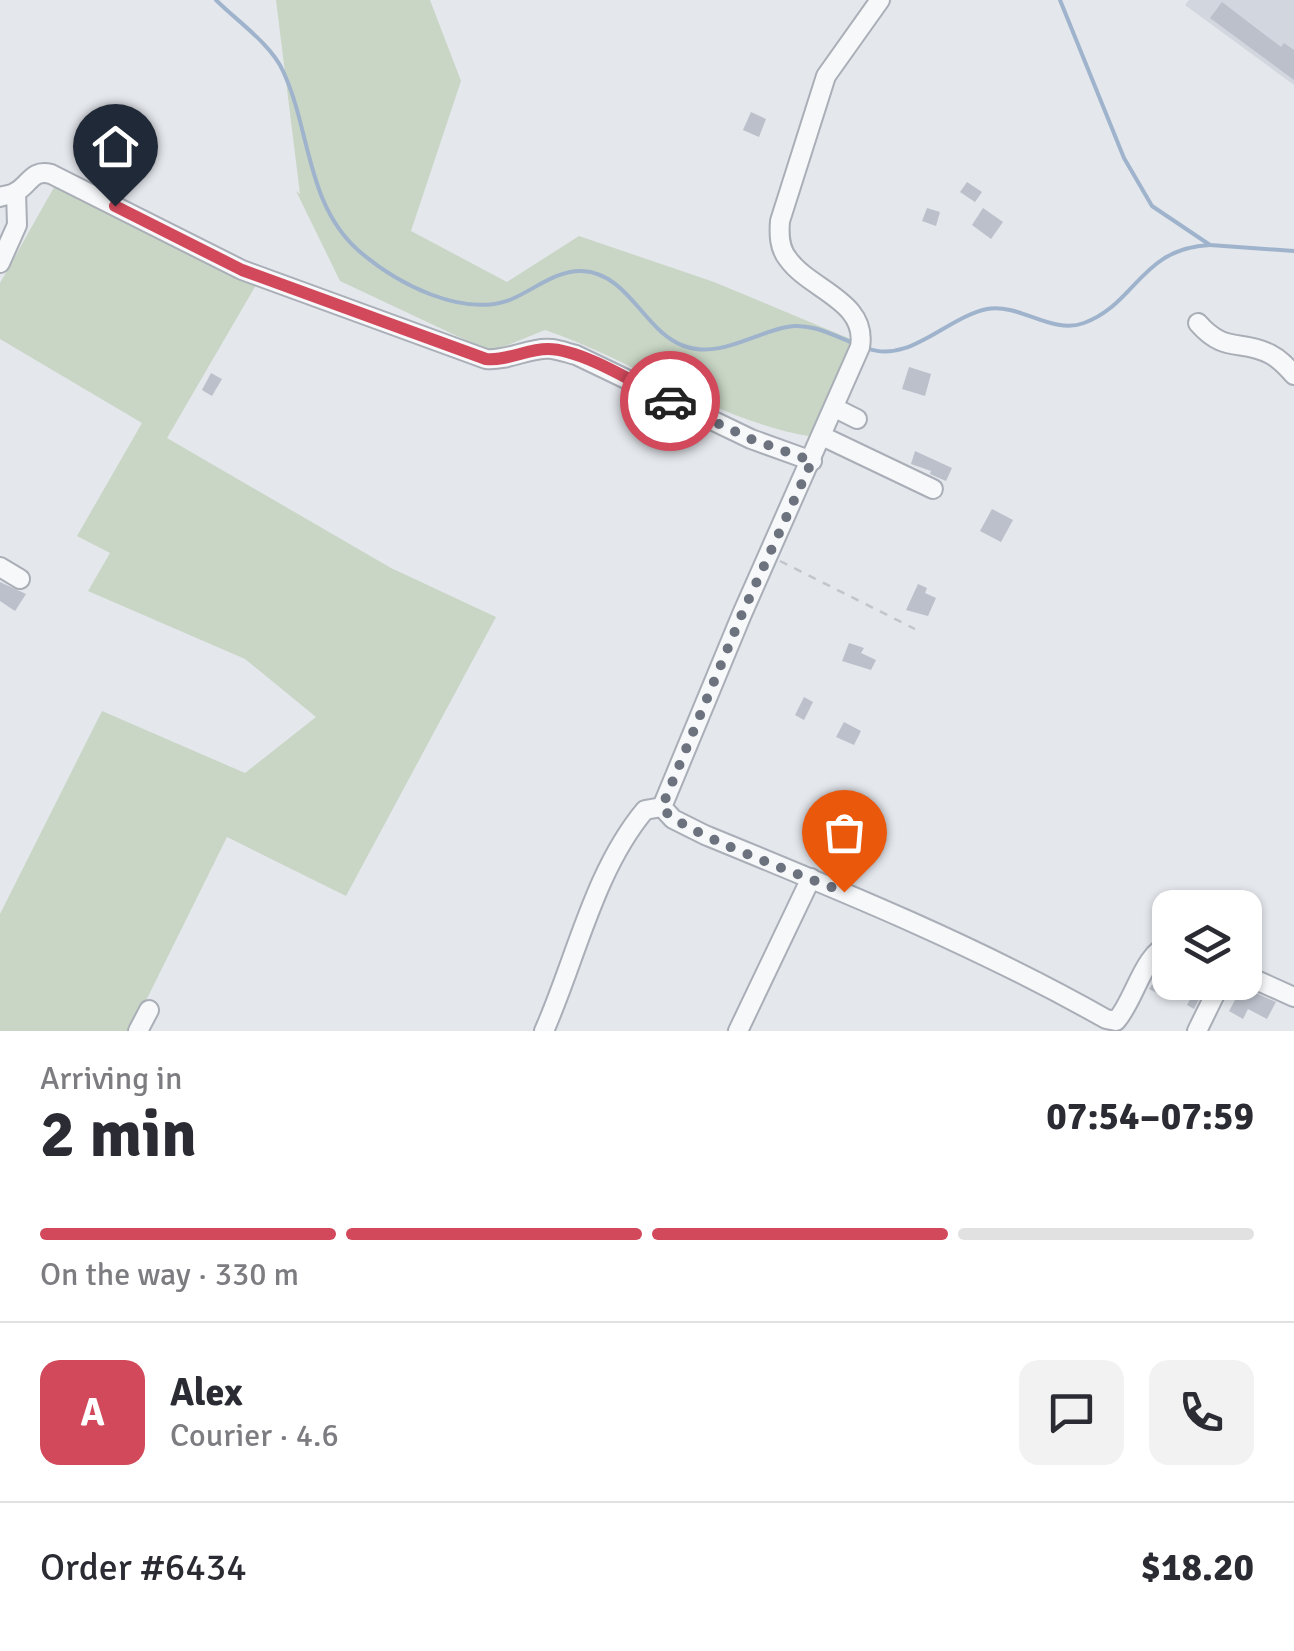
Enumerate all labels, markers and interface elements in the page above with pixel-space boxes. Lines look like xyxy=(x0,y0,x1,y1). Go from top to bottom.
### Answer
pin xyxy=(73,104,158,207)
icon: home xyxy=(88,119,143,174)
courier xyxy=(620,351,720,451)
icon: car xyxy=(643,374,698,429)
pin xyxy=(802,790,887,893)
icon: bag xyxy=(817,805,872,860)
map controls xyxy=(1152,890,1262,1000)
button: layers xyxy=(1152,890,1262,1000)
text: Arriving in xyxy=(40,1059,182,1098)
text: 07:54–07:59 xyxy=(1046,1093,1254,1140)
text: 2 min xyxy=(40,1095,197,1175)
text: On the way · 330 m xyxy=(40,1255,299,1294)
button: chat xyxy=(1019,1360,1124,1465)
button: phone xyxy=(1149,1360,1254,1465)
text: Alex xyxy=(170,1369,243,1416)
text: A xyxy=(80,1389,105,1436)
text: Courier · 4.6 xyxy=(170,1416,339,1455)
text: Order #6434 xyxy=(40,1544,247,1591)
text: $18.20 xyxy=(1141,1544,1254,1591)

